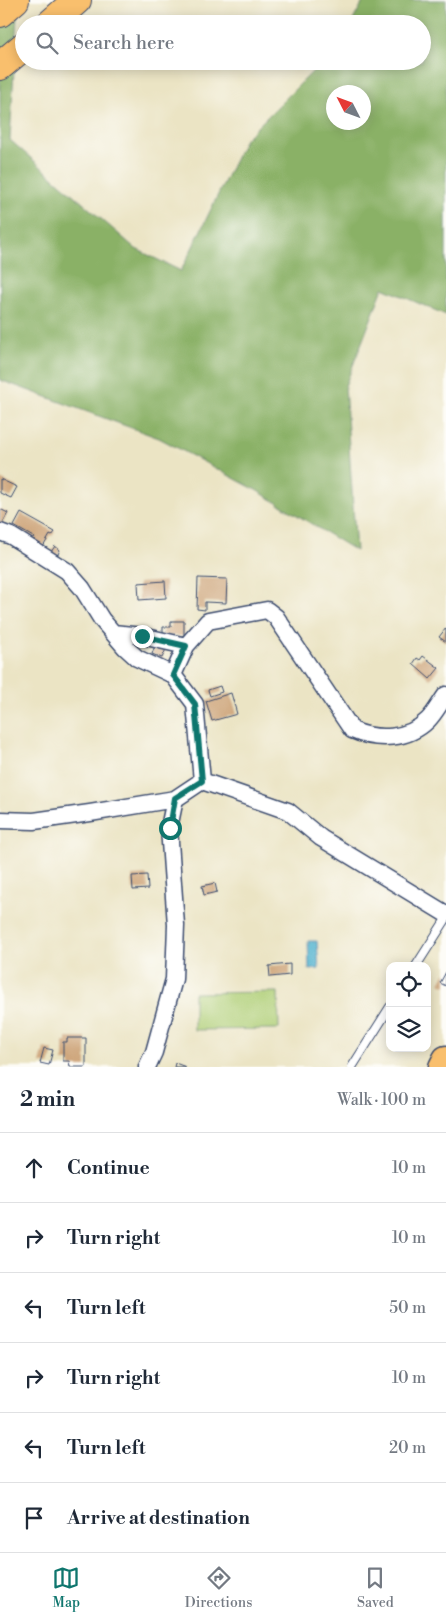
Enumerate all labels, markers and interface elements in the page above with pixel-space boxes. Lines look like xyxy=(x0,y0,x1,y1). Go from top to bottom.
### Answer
search box xyxy=(15,15,431,70)
icon: search xyxy=(33,29,61,57)
text: Search here xyxy=(73,31,174,55)
north arrow xyxy=(326,85,371,130)
route end xyxy=(131,625,154,648)
route start xyxy=(159,817,182,840)
map controls xyxy=(386,962,431,1052)
button: locate xyxy=(386,962,431,1007)
button: layers xyxy=(386,1007,431,1052)
text: 2 min xyxy=(20,1087,75,1113)
text: Walk · 100 m xyxy=(337,1090,426,1110)
icon: ahead xyxy=(20,1154,48,1182)
text: Continue xyxy=(67,1156,150,1180)
text: 10 m xyxy=(392,1158,426,1178)
icon: right xyxy=(20,1224,48,1252)
text: Turn right xyxy=(67,1226,160,1250)
text: 10 m xyxy=(392,1228,426,1248)
icon: left xyxy=(20,1294,48,1322)
text: Turn left xyxy=(67,1296,146,1320)
text: 50 m xyxy=(389,1298,426,1318)
icon: right xyxy=(20,1364,48,1392)
text: Turn right xyxy=(67,1366,160,1390)
text: 10 m xyxy=(392,1368,426,1388)
icon: left xyxy=(20,1434,48,1462)
text: Turn left xyxy=(67,1436,146,1460)
text: 20 m xyxy=(389,1438,426,1458)
icon: arrive xyxy=(20,1504,48,1532)
text: Arrive at destination xyxy=(67,1506,250,1530)
tab: Map xyxy=(52,1564,80,1612)
tab: Directions xyxy=(185,1564,252,1612)
tab: Saved xyxy=(357,1564,394,1612)

